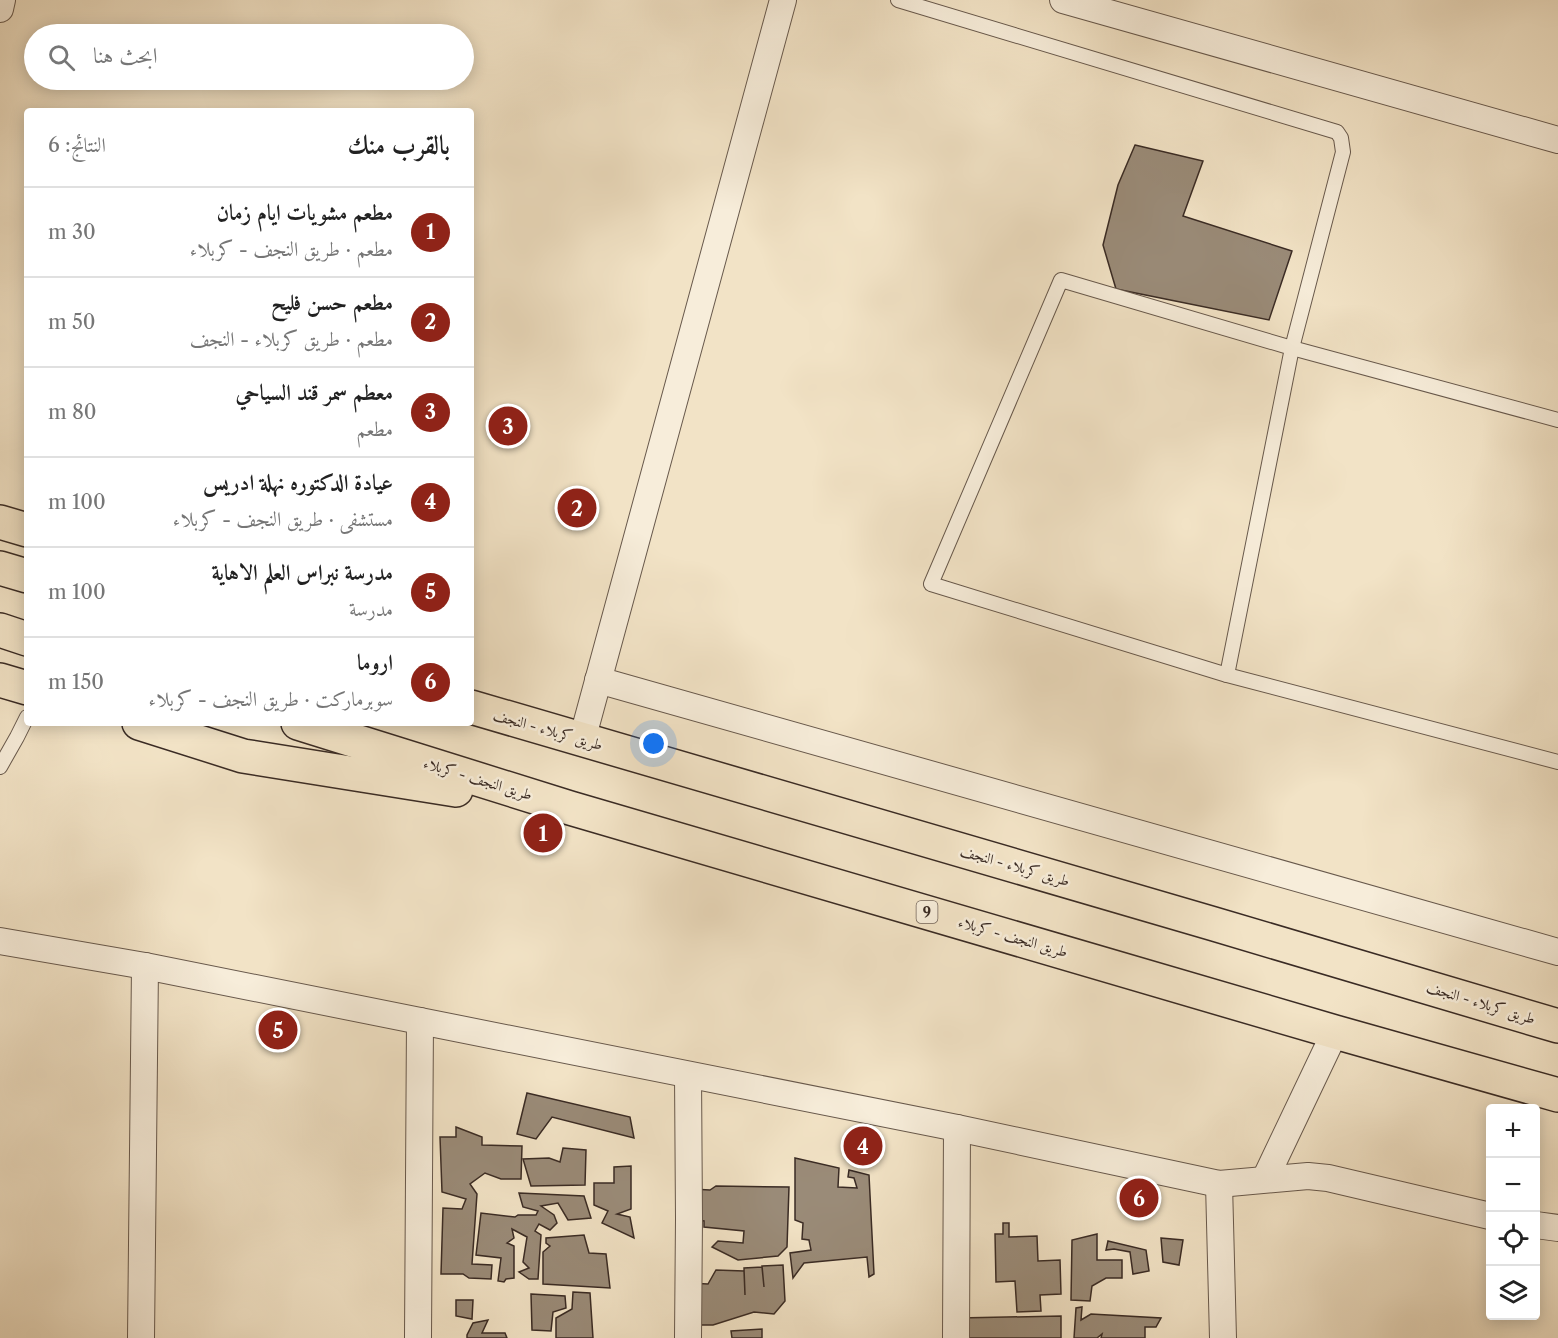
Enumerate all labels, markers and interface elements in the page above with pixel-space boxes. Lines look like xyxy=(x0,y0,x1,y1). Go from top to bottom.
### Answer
search box xyxy=(24,24,474,90)
icon: search xyxy=(45,41,78,74)
text: ابحث هنا xyxy=(93,42,158,69)
text: بالقرب منك xyxy=(347,129,450,161)
text: النتائج: 6 xyxy=(48,133,106,157)
text: مطعم مشويات ايام زمان xyxy=(216,199,393,226)
text: 30 m xyxy=(48,220,96,244)
text: 1 xyxy=(426,220,435,244)
text: مطعم · طريق النجف - کربلاء xyxy=(190,237,393,261)
text: مطعم حسن فليح xyxy=(271,289,393,316)
text: 50 m xyxy=(48,310,96,334)
text: 2 xyxy=(425,310,436,334)
text: مطعم · طريق کربلاء - النجف xyxy=(190,327,393,351)
text: معطم سمر قند السياحي xyxy=(236,379,393,406)
text: 80 m xyxy=(48,400,97,424)
text: 3 xyxy=(425,400,436,424)
pin: 3 xyxy=(488,404,528,448)
text: مطعم xyxy=(356,417,393,441)
text: عيادة الدكتوره نهلة ادريس xyxy=(203,469,393,496)
pin: 2 xyxy=(558,486,596,530)
text: 100 m xyxy=(48,490,106,514)
text: 4 xyxy=(425,490,436,514)
text: مستشفى · طريق النجف - کربلاء xyxy=(173,507,393,531)
text: مدرسة نبراس العلم الاهاية xyxy=(211,559,393,586)
text: 100 m xyxy=(48,580,106,604)
text: 5 xyxy=(425,580,436,604)
text: مدرسة xyxy=(349,597,393,621)
text: اروما xyxy=(357,649,393,676)
text: 150 m xyxy=(48,670,104,694)
text: 6 xyxy=(425,670,436,694)
text: سوبرماركت · طريق النجف - کربلاء xyxy=(149,687,393,711)
street label: طريق کربلاء - النجف xyxy=(491,705,605,755)
your location xyxy=(639,729,668,758)
street label: طريق النجف - کربلاء xyxy=(421,753,535,805)
pin: 1 xyxy=(524,810,562,856)
street label: طريق کربلاء - النجف xyxy=(958,841,1072,891)
road number: 9 xyxy=(916,901,938,923)
street label: طريق النجف - کربلاء xyxy=(956,912,1070,962)
street label: طريق کربلاء - النجف xyxy=(1424,977,1538,1029)
pin: 5 xyxy=(258,1008,298,1052)
map controls xyxy=(1486,1104,1540,1320)
button: + xyxy=(1486,1104,1540,1158)
pin: 4 xyxy=(844,1124,882,1168)
button: − xyxy=(1486,1158,1540,1212)
pin: 6 xyxy=(1120,1176,1158,1220)
button: locate xyxy=(1486,1212,1540,1266)
button: layers xyxy=(1486,1266,1540,1320)

